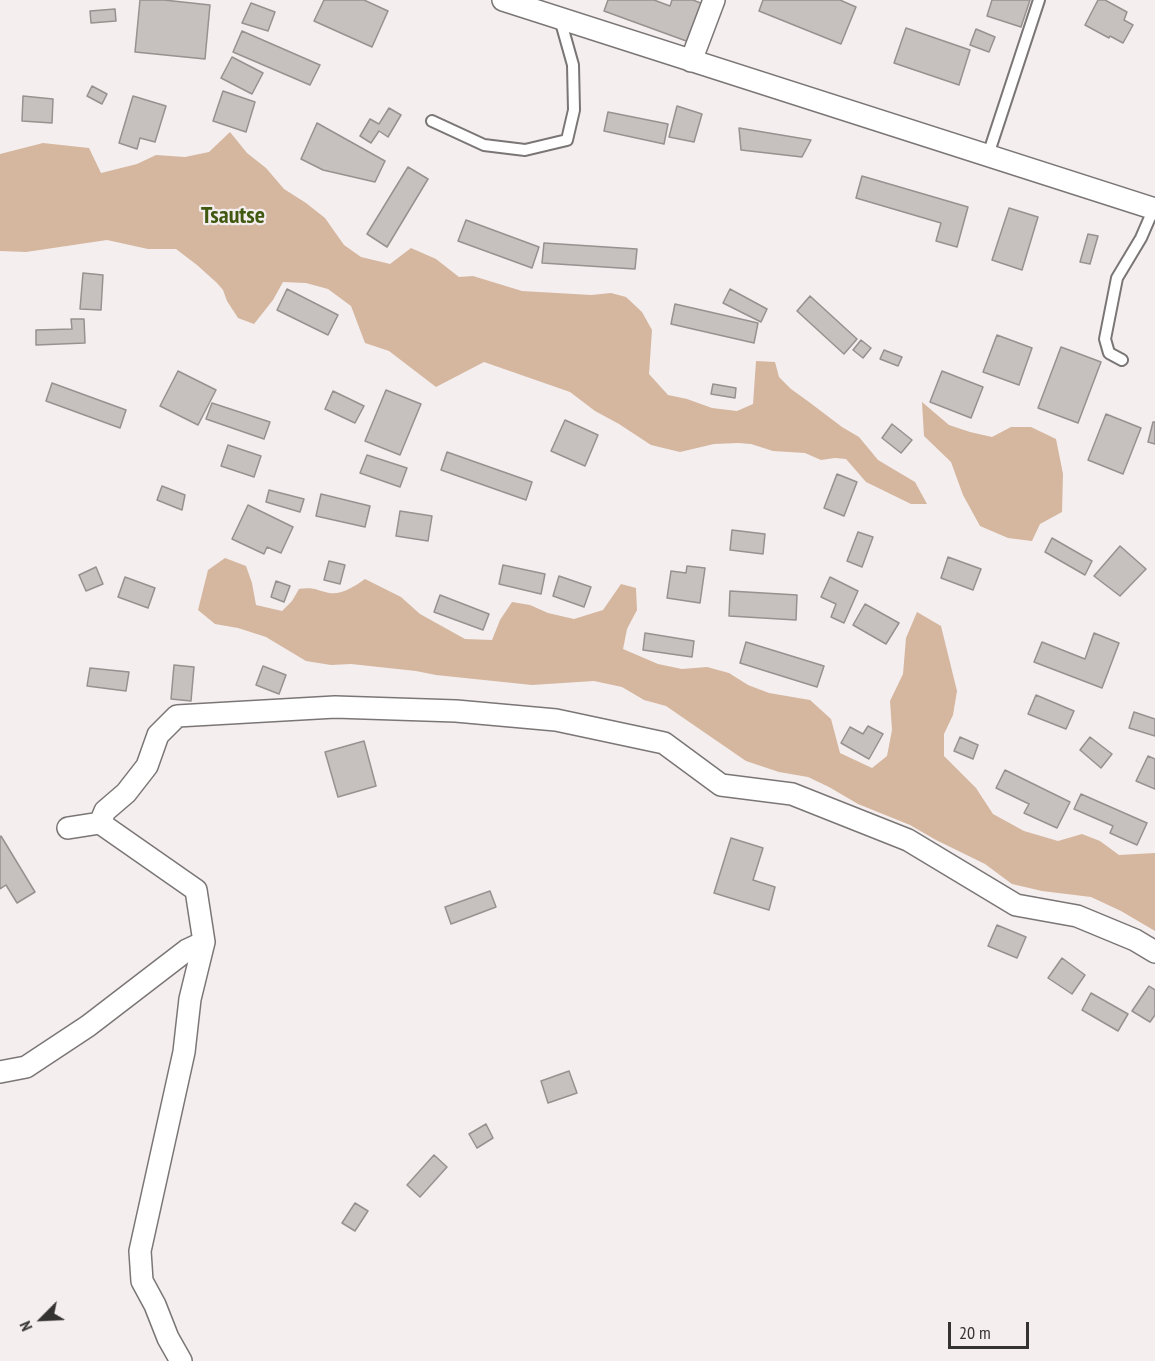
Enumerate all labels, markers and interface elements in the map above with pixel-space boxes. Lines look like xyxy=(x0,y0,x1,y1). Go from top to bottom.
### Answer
district label: Tsautse xyxy=(201,202,265,230)
north arrow xyxy=(12,1289,72,1349)
scale bar xyxy=(951,1310,1032,1348)
text: N xyxy=(15,1318,36,1334)
text: 20 m xyxy=(959,1321,991,1344)

